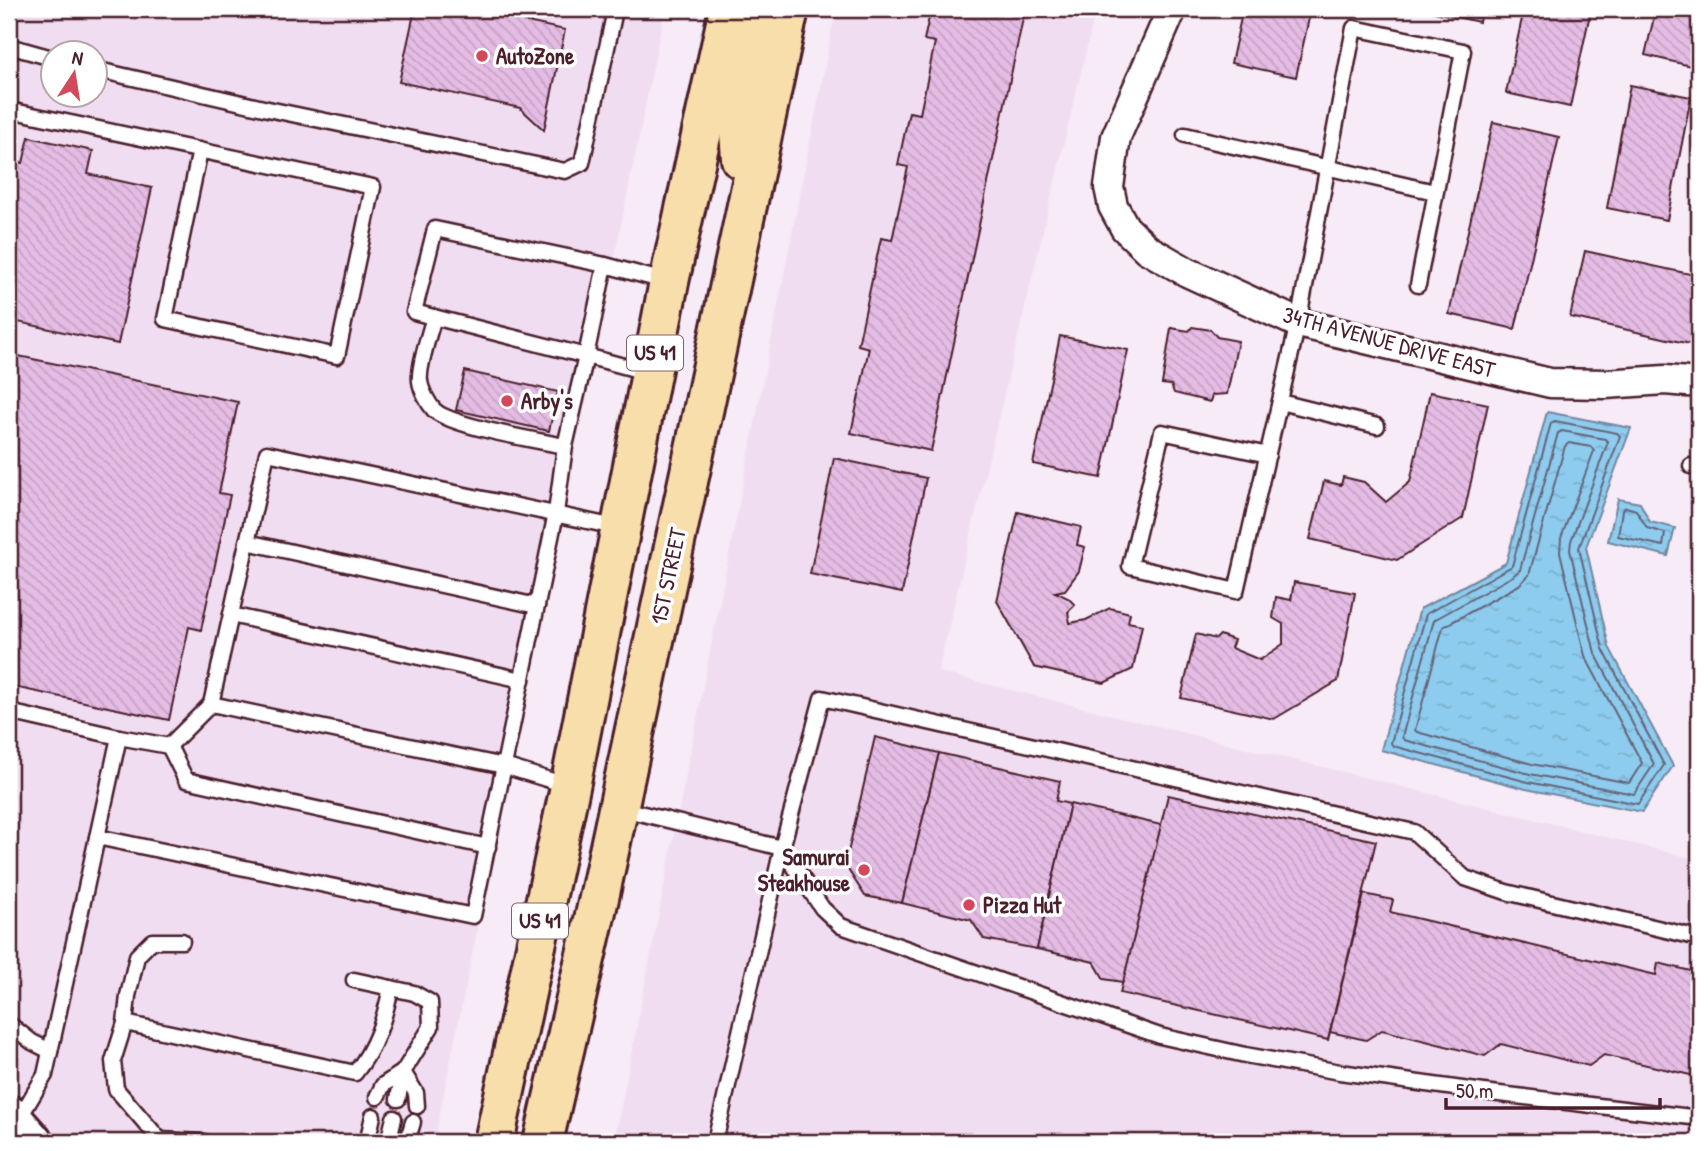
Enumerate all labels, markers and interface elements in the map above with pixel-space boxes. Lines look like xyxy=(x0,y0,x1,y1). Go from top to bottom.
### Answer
north arrow xyxy=(38,38,108,108)
place label: AutoZone xyxy=(496,40,575,71)
text: N xyxy=(70,44,85,71)
marker: AutoZone xyxy=(474,48,490,64)
street label: 34TH AVENUE DRIVE EAST xyxy=(1280,298,1499,385)
road number: US 41 xyxy=(627,336,683,370)
place label: Arby's xyxy=(521,385,573,417)
marker: Arby's xyxy=(499,393,515,409)
street label: 1ST STREET xyxy=(642,525,693,627)
place label: Samurai Steakhouse xyxy=(758,841,851,898)
marker: Samurai Steakhouse xyxy=(856,862,872,878)
place label: Pizza Hut xyxy=(983,889,1062,920)
marker: Pizza Hut xyxy=(961,897,977,913)
road number: US 41 xyxy=(512,904,568,939)
scale bar xyxy=(1446,1067,1659,1111)
text: 50 m xyxy=(1456,1076,1493,1105)

